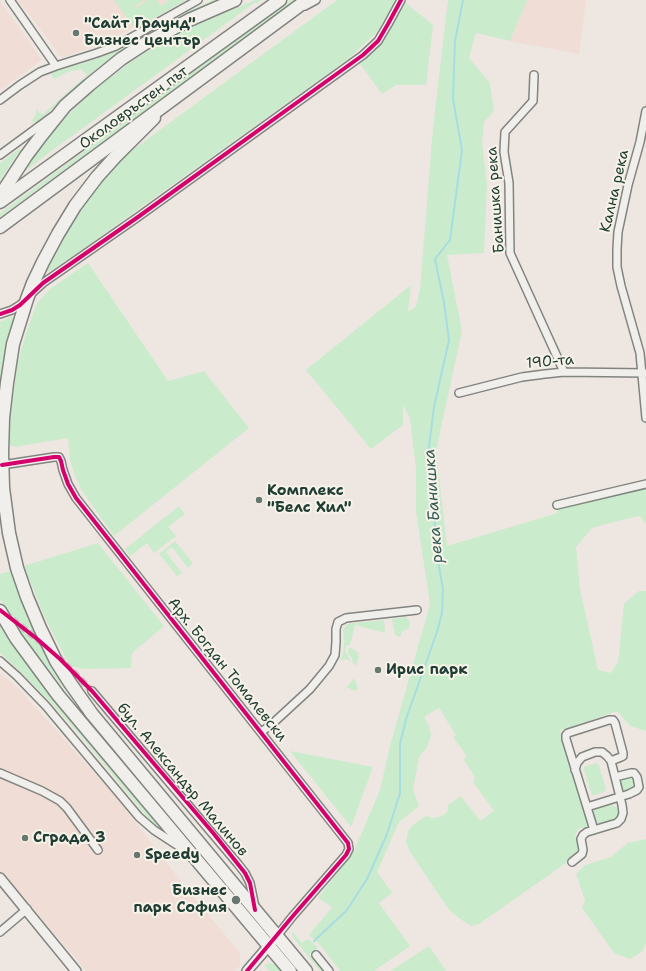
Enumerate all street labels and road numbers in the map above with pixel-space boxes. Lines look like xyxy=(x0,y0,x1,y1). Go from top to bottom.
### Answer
street label: Околовръстен път xyxy=(76,62,192,154)
street label: Банишка река xyxy=(483,146,509,254)
street label: Кална река xyxy=(597,148,633,234)
street label: 190-та xyxy=(525,351,575,373)
street label: Арх. Богдан Томалевски xyxy=(163,594,291,746)
street label: бул. Александър Малинов xyxy=(113,700,251,860)

